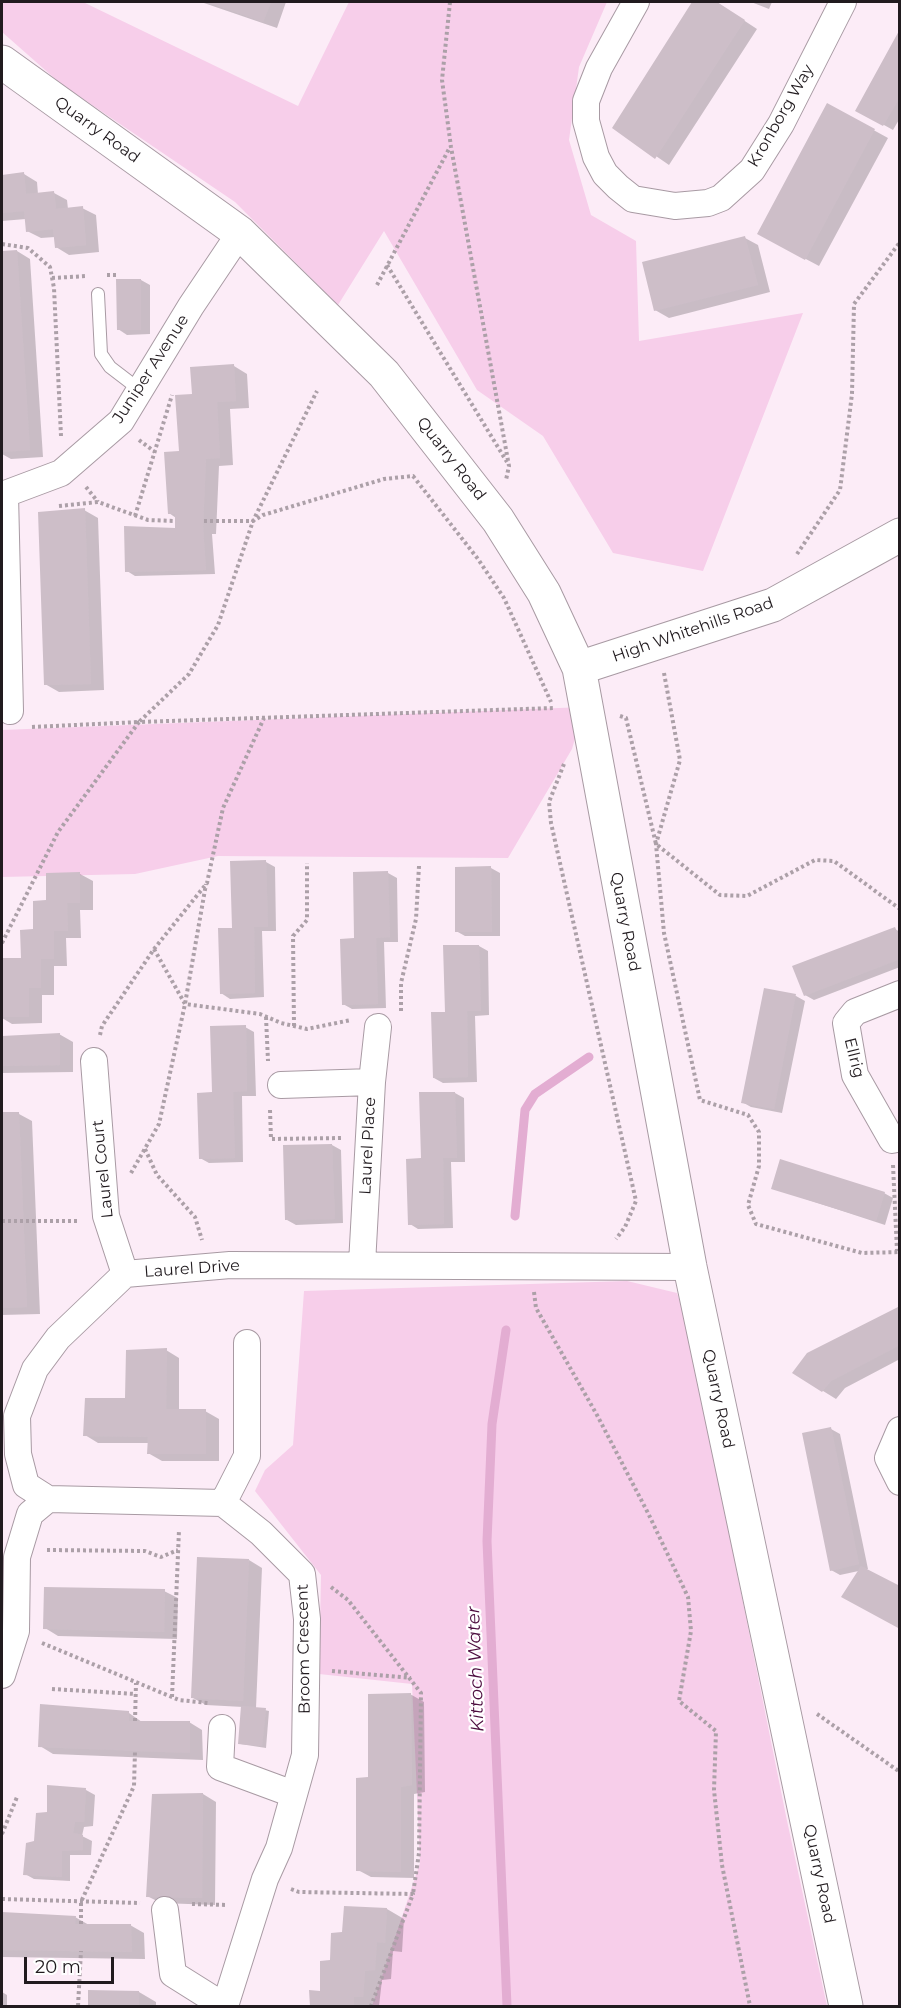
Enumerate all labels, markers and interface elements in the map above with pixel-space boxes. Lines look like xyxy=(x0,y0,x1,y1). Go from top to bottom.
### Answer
street label: Kronborg Way xyxy=(744,61,818,171)
street label: Quarry Road xyxy=(51,93,143,167)
street label: Juniper Avenue xyxy=(109,311,193,427)
street label: Quarry Road xyxy=(412,413,490,505)
street label: High Whitehills Road xyxy=(610,593,776,667)
street label: Quarry Road xyxy=(606,871,644,973)
street label: Ellrig xyxy=(840,1036,868,1080)
street label: Laurel Place xyxy=(356,1097,380,1195)
street label: Laurel Court xyxy=(88,1119,118,1219)
street label: Laurel Drive xyxy=(143,1256,241,1282)
street label: Quarry Road xyxy=(698,1348,738,1450)
street label: Broom Crescent xyxy=(293,1584,315,1714)
water label: Kittoch Water xyxy=(463,1606,489,1732)
street label: Quarry Road xyxy=(799,1823,839,1925)
scale bar xyxy=(27,1945,117,1983)
text: 20 m xyxy=(35,1956,81,1978)

